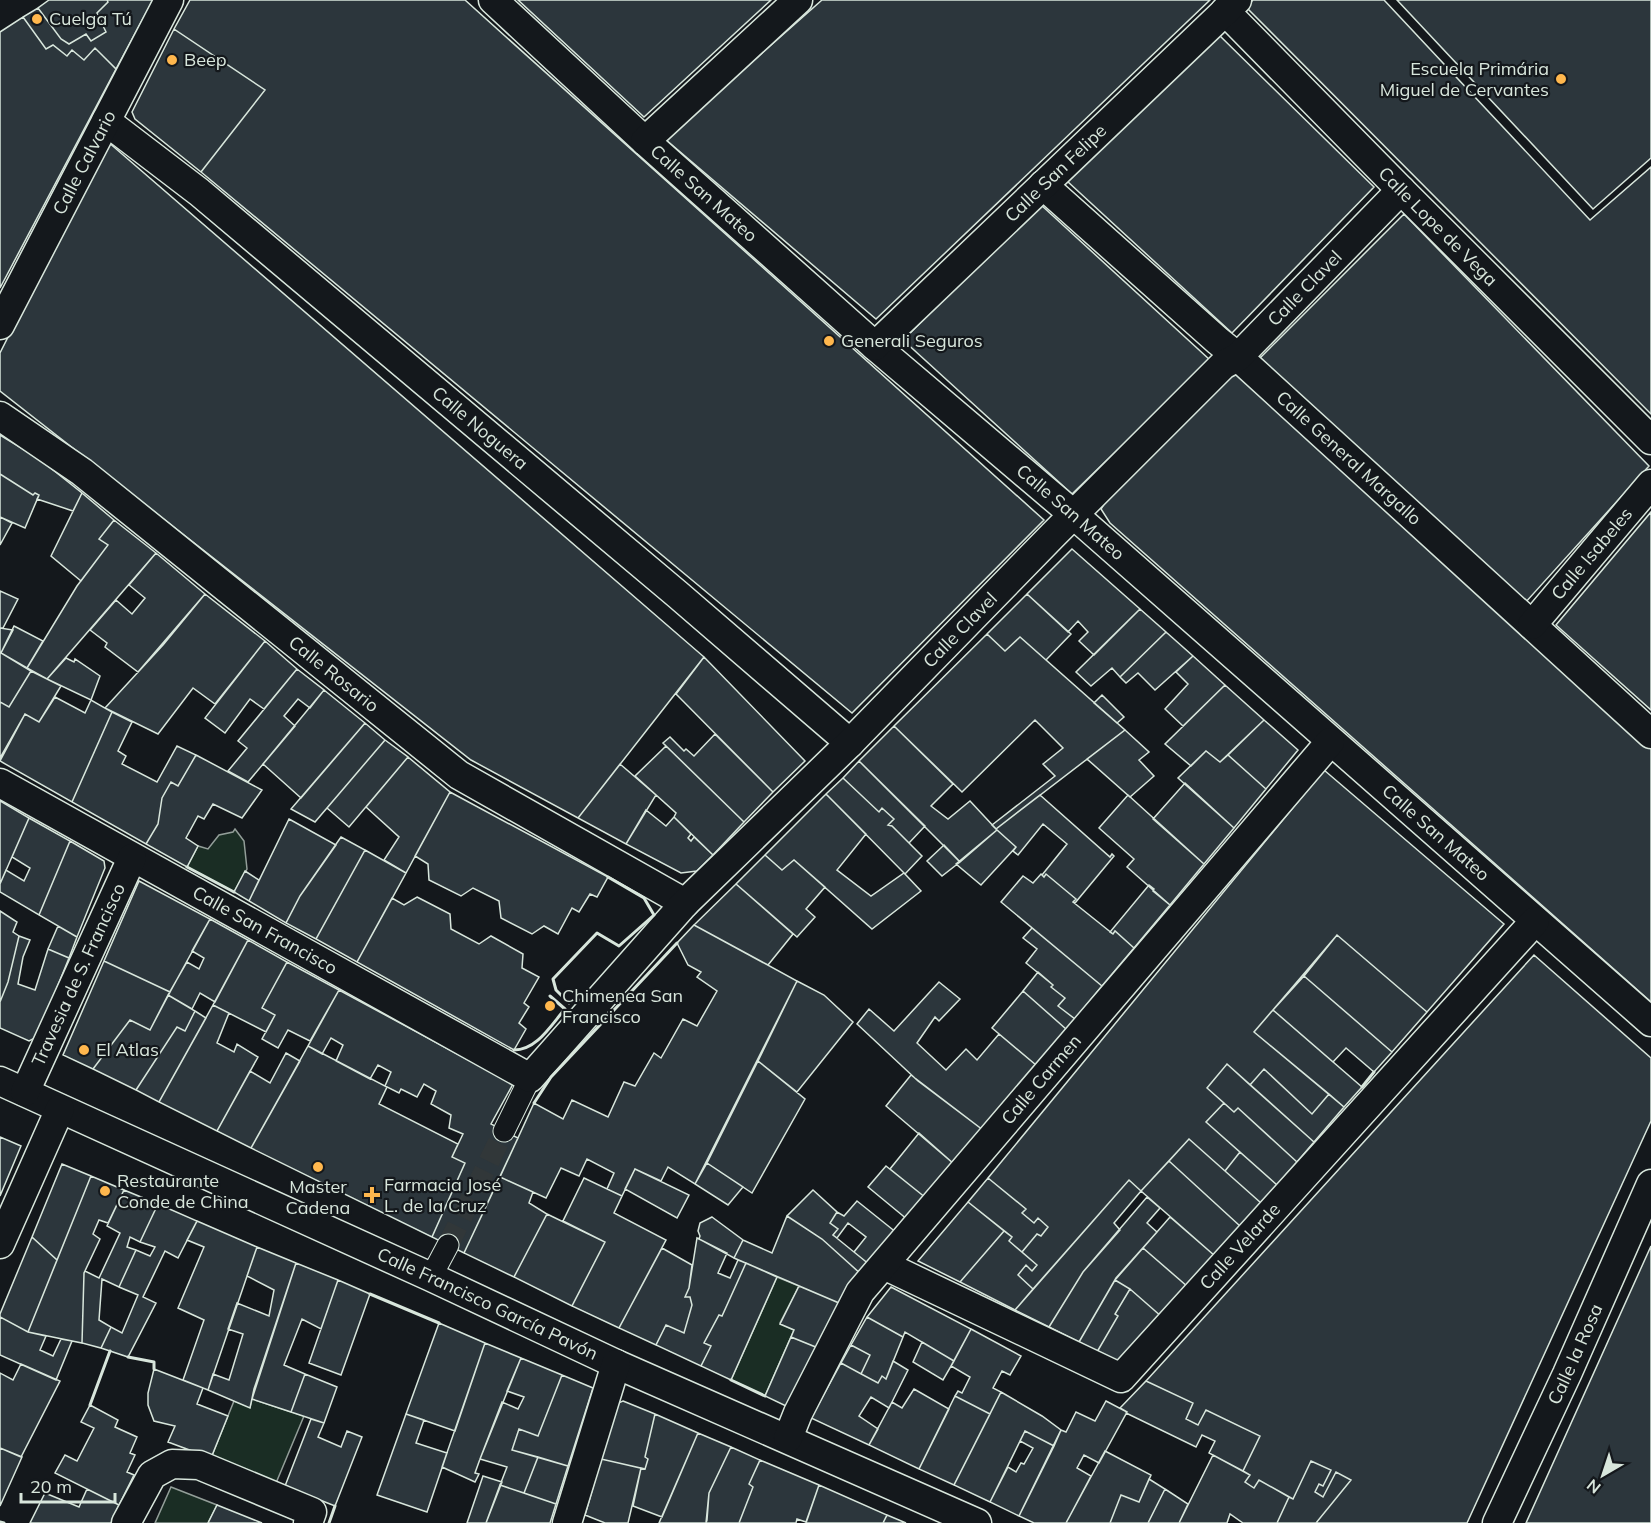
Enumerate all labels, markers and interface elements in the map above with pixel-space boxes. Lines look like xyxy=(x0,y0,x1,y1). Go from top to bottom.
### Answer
place label: Cuelga Tú xyxy=(49,7,132,30)
marker: Cuelga Tú xyxy=(30,12,44,26)
place label: Beep xyxy=(184,48,227,71)
marker: Beep xyxy=(165,53,179,67)
place label: Escuela Primária Miguel de Cervantes xyxy=(1380,57,1549,101)
marker: Escuela Primária Miguel de Cervantes xyxy=(1554,72,1568,86)
street label: Calle Calvario xyxy=(47,106,121,218)
street label: Calle San Felipe xyxy=(1000,119,1111,227)
street label: Calle San Mateo xyxy=(646,139,762,247)
street label: Calle Lope de Vega xyxy=(1374,162,1503,291)
street label: Calle Clavel xyxy=(1262,245,1347,331)
place label: Generali Seguros xyxy=(841,329,983,352)
marker: Generali Seguros xyxy=(822,334,836,348)
street label: Calle Noguera xyxy=(428,381,533,475)
street label: Calle General Margallo xyxy=(1272,386,1427,530)
street label: Calle San Mateo xyxy=(1012,459,1130,565)
street label: Calle Isabeles xyxy=(1546,503,1637,605)
street label: Calle Clavel xyxy=(918,587,1002,672)
street label: Calle Rosario xyxy=(284,631,384,717)
street label: Calle San Mateo xyxy=(1377,779,1495,886)
street label: Travesia de S. Francisco xyxy=(26,879,130,1070)
street label: Calle San Francisco xyxy=(189,880,341,979)
place label: Chimenea San Francisco xyxy=(562,984,683,1028)
marker: Chimenea San Francisco xyxy=(543,999,557,1013)
street label: Calle Carmen xyxy=(996,1030,1086,1129)
place label: El Atlas xyxy=(96,1038,159,1061)
marker: El Atlas xyxy=(77,1043,91,1057)
marker: Master Cadena xyxy=(311,1160,325,1174)
place label: Restaurante Conde de China xyxy=(117,1169,249,1213)
place label: Farmacia José L. de la Cruz xyxy=(384,1173,501,1217)
place label: Master Cadena xyxy=(286,1175,350,1219)
marker: Restaurante Conde de China xyxy=(98,1184,112,1198)
marker: Farmacia José L. de la Cruz xyxy=(365,1188,379,1202)
street label: Calle Velarde xyxy=(1195,1198,1285,1294)
street label: Calle Francisco García Pavón xyxy=(374,1242,602,1365)
street label: Calle la Rosa xyxy=(1542,1300,1608,1408)
north arrow xyxy=(1573,1445,1633,1505)
scale bar xyxy=(21,1466,116,1504)
text: 20 m xyxy=(30,1475,72,1498)
text: N xyxy=(1583,1475,1605,1498)

